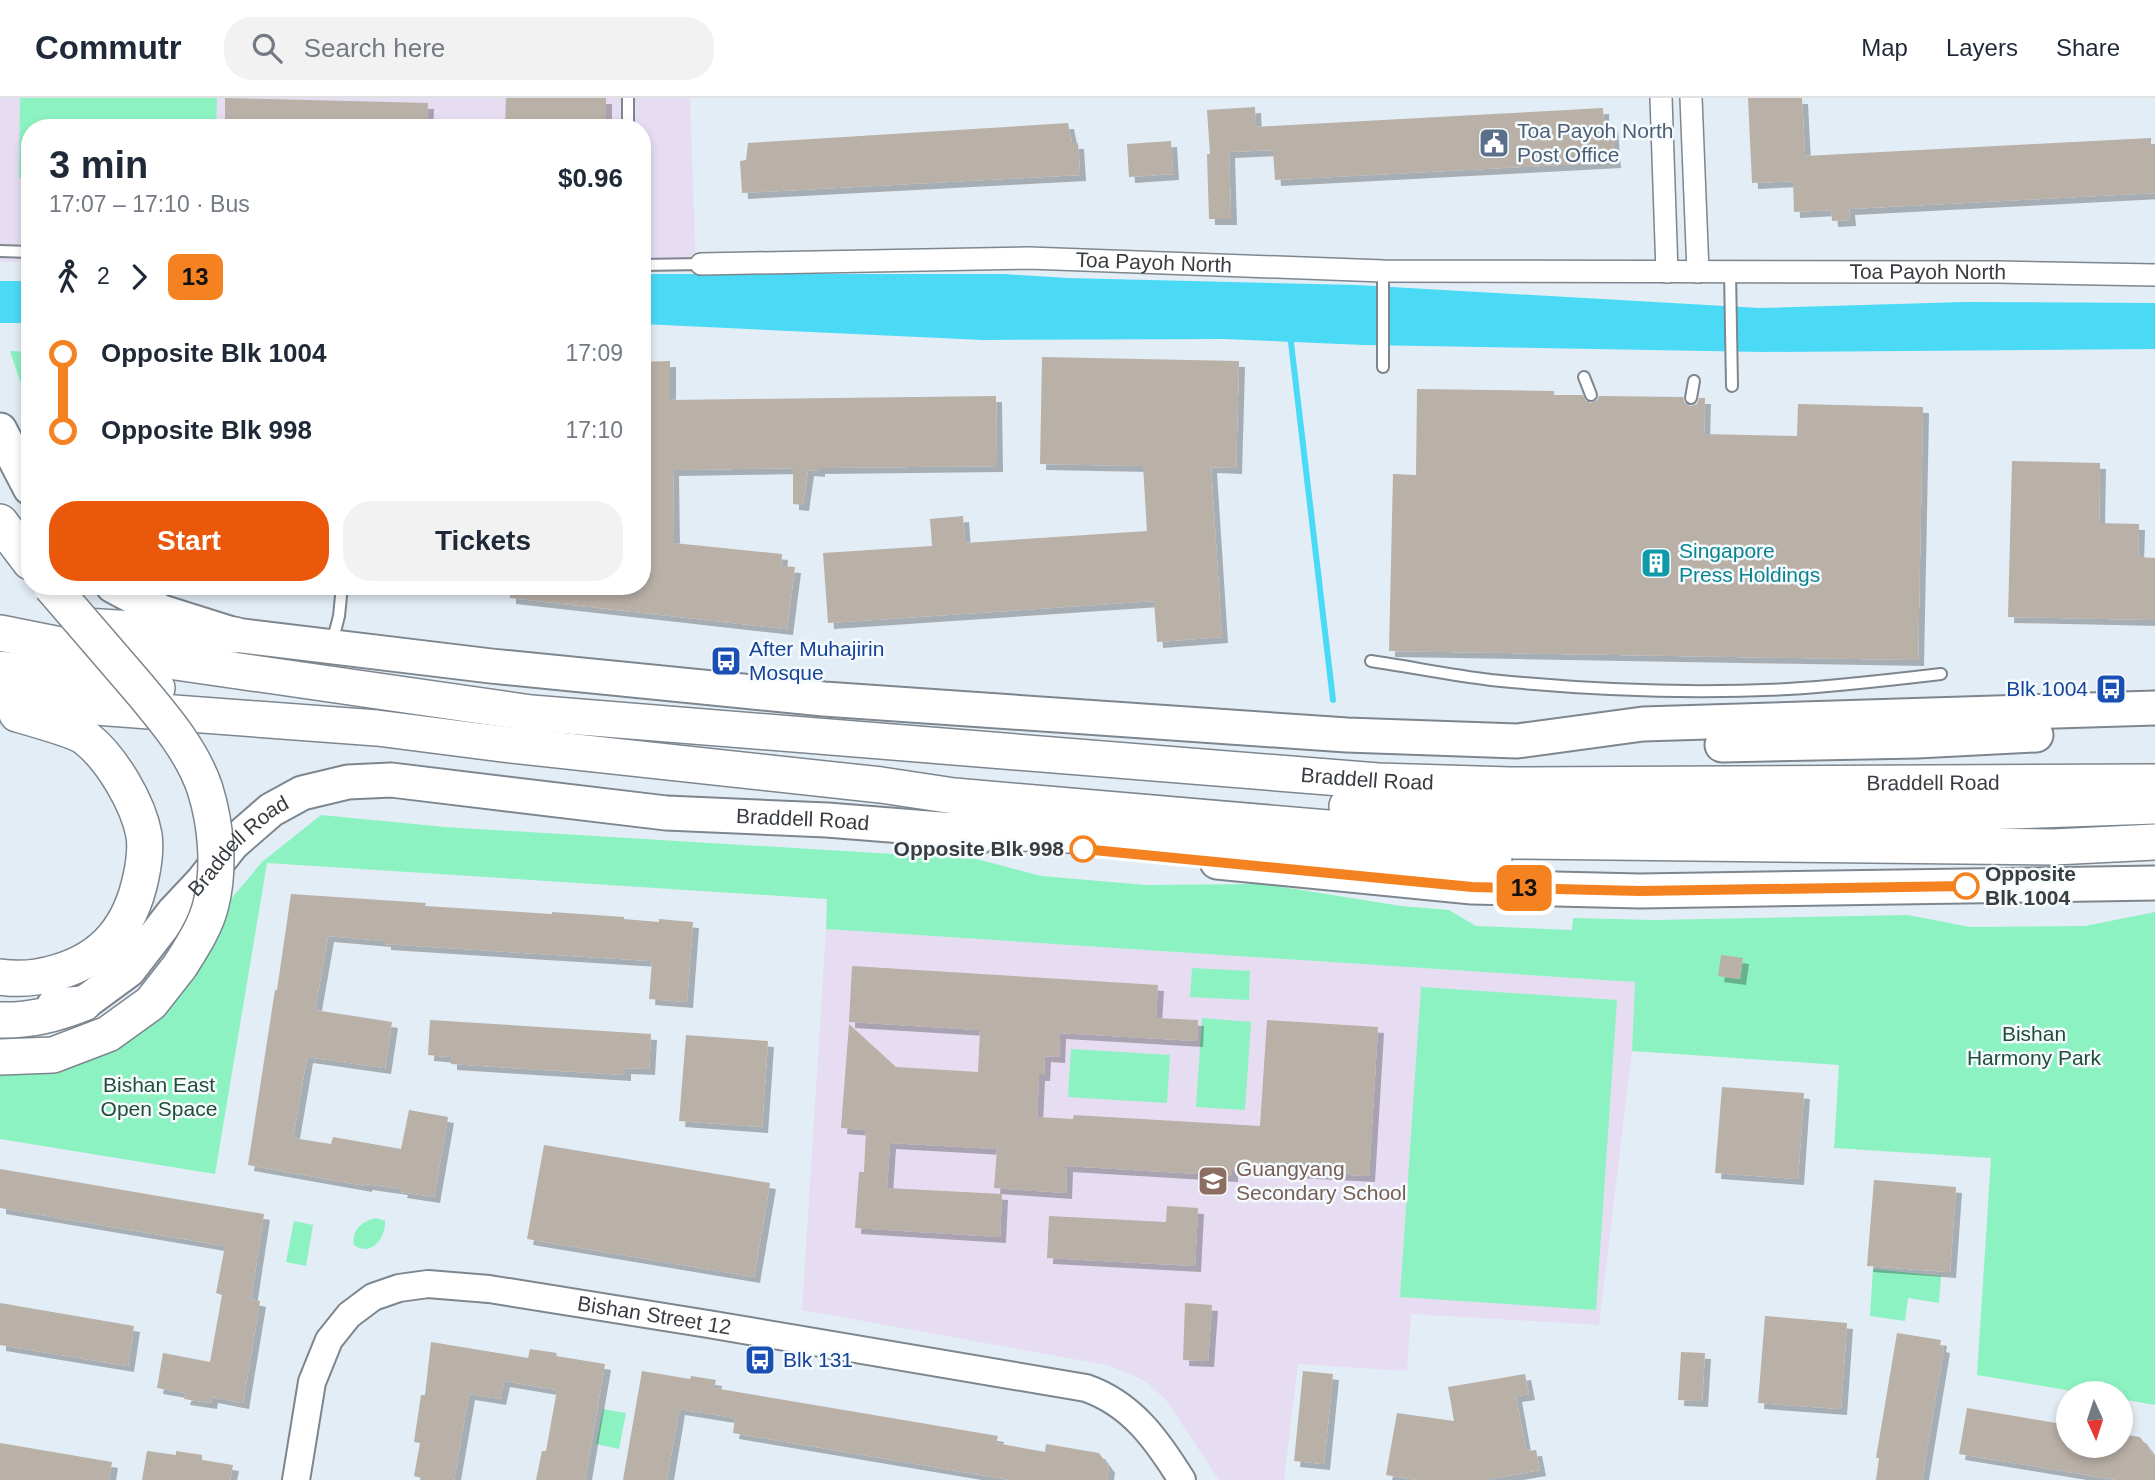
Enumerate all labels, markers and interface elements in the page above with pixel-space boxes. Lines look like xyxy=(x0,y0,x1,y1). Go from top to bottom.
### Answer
search box xyxy=(224,17,714,80)
text: Commutr xyxy=(35,29,182,66)
icon: search xyxy=(248,29,286,67)
text: Search here xyxy=(304,33,445,63)
text: Map xyxy=(1861,34,1908,61)
text: Layers xyxy=(1946,34,2018,61)
text: Share xyxy=(2056,34,2120,61)
place label: Toa Payoh North Post Office xyxy=(1517,119,1673,166)
public building icon: Toa Payoh North Post Office xyxy=(1477,126,1511,160)
text: 3 min xyxy=(49,144,148,186)
text: $0.96 xyxy=(558,163,623,193)
text: 17:07 – 17:10 · Bus xyxy=(49,191,250,217)
street label: Toa Payoh North xyxy=(1075,248,1233,276)
icon: walk xyxy=(49,258,87,296)
icon: forward xyxy=(120,258,158,296)
street label: Toa Payoh North xyxy=(1849,260,2006,283)
text: 2 xyxy=(97,263,110,289)
text: 13 xyxy=(182,263,209,290)
text: Opposite Blk 1004 xyxy=(101,338,326,368)
text: 17:09 xyxy=(565,340,623,366)
text: Opposite Blk 998 xyxy=(101,415,312,445)
text: 17:10 xyxy=(565,417,623,443)
button: Start xyxy=(49,501,329,581)
button: Tickets xyxy=(343,501,623,581)
place label: Singapore Press Holdings xyxy=(1679,539,1820,586)
building icon: Singapore Press Holdings xyxy=(1639,546,1673,580)
place label: After Muhajirin Mosque xyxy=(749,637,884,684)
bus stop icon: After Muhajirin Mosque xyxy=(709,644,743,678)
bus stop icon: Blk 1004 xyxy=(2094,672,2128,706)
place label: Blk 1004 xyxy=(2006,677,2088,700)
street label: Braddell Road xyxy=(1300,763,1434,794)
street label: Braddell Road xyxy=(1866,771,2000,794)
street label: Braddell Road xyxy=(183,791,292,900)
street label: Braddell Road xyxy=(736,804,870,834)
marker: Opposite Blk 998 xyxy=(1070,836,1096,862)
place label: Opposite Blk 998 xyxy=(894,837,1064,860)
place label: Opposite Blk 1004 xyxy=(1985,862,2076,909)
line badge: 13 xyxy=(1492,865,1556,911)
marker: Opposite Blk 1004 xyxy=(1953,873,1979,899)
text: 13 xyxy=(1511,874,1537,901)
park label: Bishan Harmony Park xyxy=(1967,1022,2102,1069)
park label: Bishan East Open Space xyxy=(101,1073,217,1120)
place label: Guangyang Secondary School xyxy=(1236,1157,1406,1204)
school or university icon: Guangyang Secondary School xyxy=(1196,1164,1230,1198)
street label: Bishan Street 12 xyxy=(576,1291,733,1339)
bus stop icon: Blk 131 xyxy=(743,1343,777,1377)
place label: Blk 131 xyxy=(783,1348,853,1371)
north arrow xyxy=(2056,1381,2133,1458)
map controls xyxy=(2056,1381,2133,1458)

